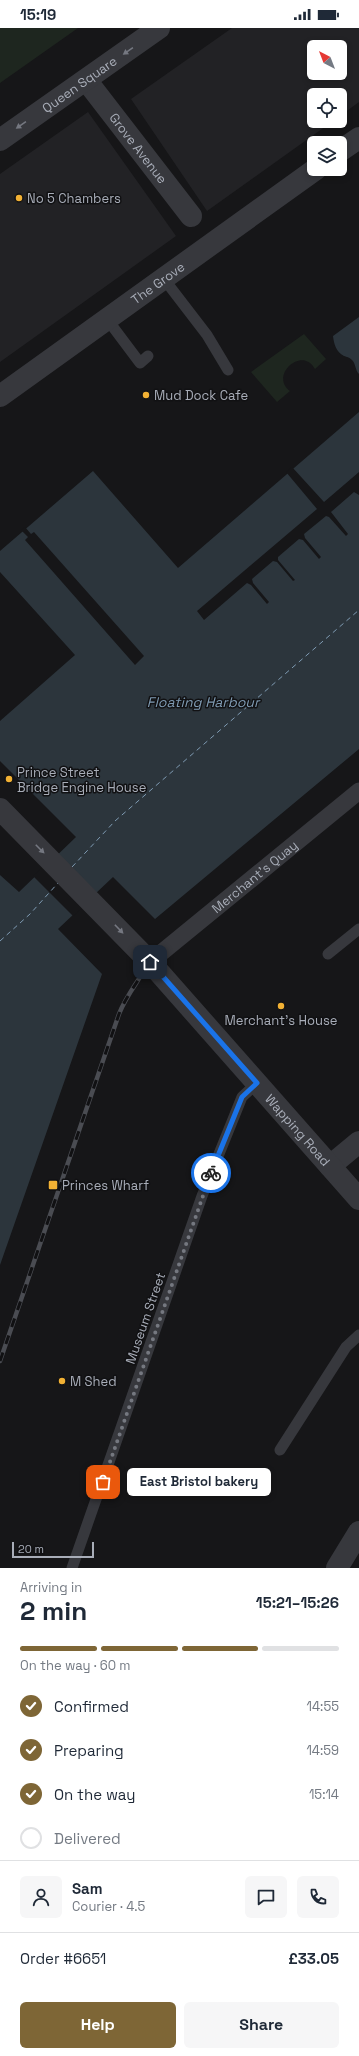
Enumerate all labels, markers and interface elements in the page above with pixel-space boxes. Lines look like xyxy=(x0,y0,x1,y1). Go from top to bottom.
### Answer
text: 15:19 xyxy=(20,5,56,24)
north arrow xyxy=(307,40,347,80)
map controls xyxy=(307,40,347,176)
one-way arrow xyxy=(122,47,133,55)
street label: Queen Square xyxy=(39,52,120,117)
button: locate xyxy=(307,88,347,128)
street label: Grove Avenue xyxy=(106,110,171,187)
one-way arrow xyxy=(16,121,26,129)
button: layers xyxy=(307,136,347,176)
place label: No 5 Chambers xyxy=(27,190,121,207)
marker: No 5 Chambers xyxy=(14,193,24,203)
street label: The Grove xyxy=(128,258,188,308)
place label: Mud Dock Cafe xyxy=(154,387,248,404)
marker: Mud Dock Cafe xyxy=(141,390,151,400)
water label: Floating Harbour xyxy=(147,693,261,711)
place label: Prince Street Bridge Engine House xyxy=(17,764,146,796)
marker: Prince Street Bridge Engine House xyxy=(4,774,14,784)
street label: Merchant's Quay xyxy=(208,837,301,917)
one-way arrow xyxy=(35,844,45,854)
one-way arrow xyxy=(114,924,123,934)
pin xyxy=(133,945,167,979)
icon: home xyxy=(139,951,161,973)
marker: Merchant's House xyxy=(276,1001,286,1011)
place label: Merchant's House xyxy=(224,1012,338,1029)
street label: Wapping Road xyxy=(261,1091,334,1170)
courier xyxy=(191,1153,231,1193)
icon: bike xyxy=(200,1162,222,1184)
place label: Princes Wharf xyxy=(62,1177,149,1194)
marker: Princes Wharf xyxy=(47,1179,59,1191)
street label: Museum Street xyxy=(122,1270,169,1366)
place label: M Shed xyxy=(70,1373,117,1390)
marker: M Shed xyxy=(57,1376,67,1386)
pin xyxy=(86,1465,120,1499)
callout: East Bristol bakery xyxy=(127,1468,271,1496)
icon: bag xyxy=(92,1471,114,1493)
text: East Bristol bakery xyxy=(140,1473,258,1490)
scale bar xyxy=(12,1540,94,1559)
text: 20 m xyxy=(18,1542,44,1556)
text: Arriving in xyxy=(20,1579,82,1596)
text: 15:21–15:26 xyxy=(256,1593,339,1612)
text: 2 min xyxy=(20,1594,87,1628)
text: On the way · 60 m xyxy=(20,1657,131,1674)
icon: check xyxy=(20,1695,42,1717)
text: Confirmed xyxy=(54,1697,129,1716)
text: 14:55 xyxy=(307,1698,339,1715)
icon: check xyxy=(20,1739,42,1761)
text: Preparing xyxy=(54,1741,124,1760)
text: 14:59 xyxy=(306,1742,339,1759)
icon: check xyxy=(20,1783,42,1805)
text: On the way xyxy=(54,1785,135,1804)
text: 15:14 xyxy=(309,1786,339,1803)
text: Delivered xyxy=(54,1829,121,1848)
button: person xyxy=(20,1876,62,1918)
button: chat xyxy=(245,1876,287,1918)
button: phone xyxy=(297,1876,339,1918)
text: Sam xyxy=(72,1879,103,1898)
text: Courier · 4.5 xyxy=(72,1898,145,1915)
text: Order #6651 xyxy=(20,1949,106,1968)
text: £33.05 xyxy=(288,1949,339,1968)
button: Help xyxy=(20,2002,176,2048)
button: Share xyxy=(184,2002,339,2048)

